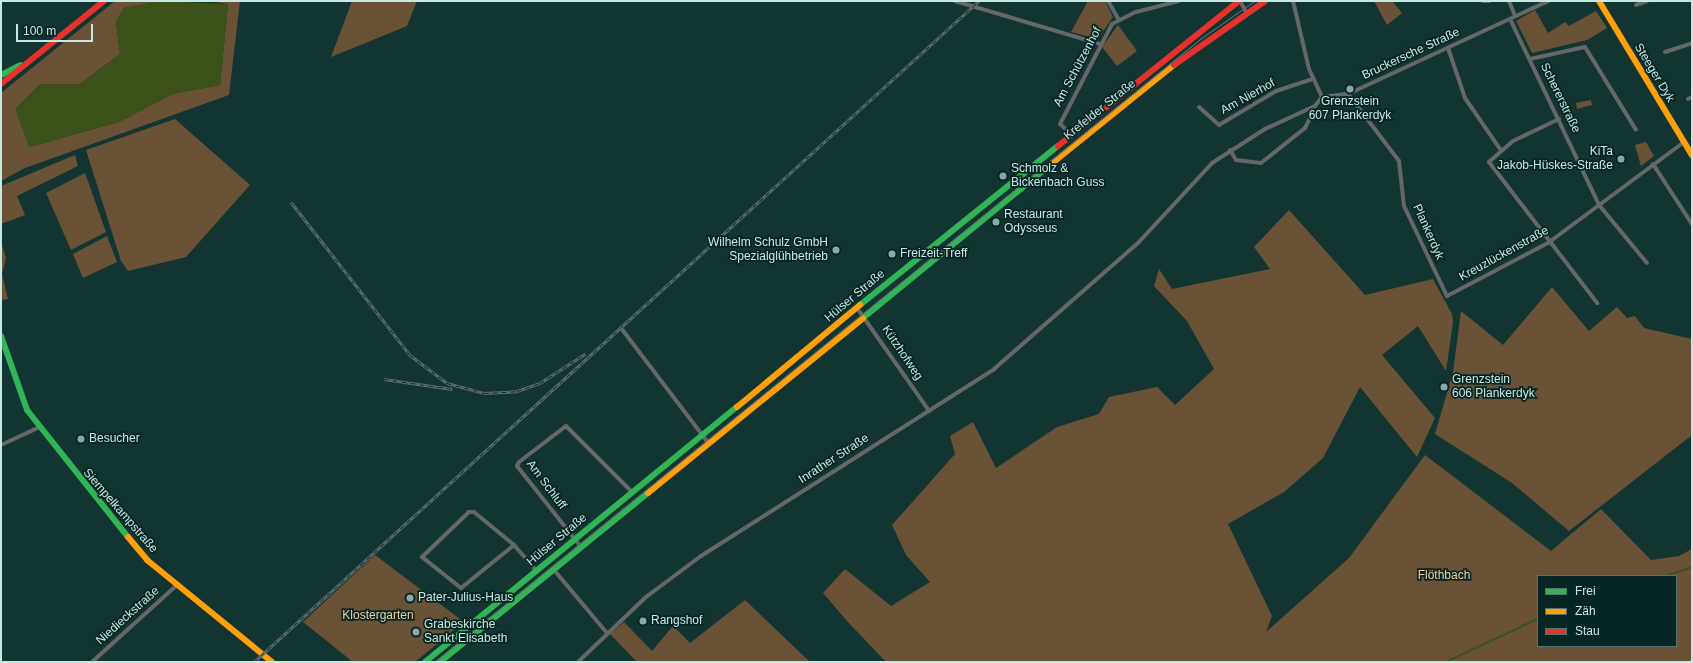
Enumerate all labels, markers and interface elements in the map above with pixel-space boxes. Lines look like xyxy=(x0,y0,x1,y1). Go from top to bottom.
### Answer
scale bar xyxy=(18,16,95,42)
text: 100 m xyxy=(23,24,56,38)
street label: Am Schützenhof xyxy=(1051,25,1105,109)
street label: Bruckersche Straße xyxy=(1360,25,1462,83)
street label: Steeger Dyk xyxy=(1631,41,1677,105)
street label: Schererstraße xyxy=(1537,61,1583,135)
street label: Am Nierhof xyxy=(1218,76,1278,118)
street label: Krefelder Straße xyxy=(1061,77,1139,143)
marker: Grenzstein 607 Plankerdyk xyxy=(1345,84,1355,94)
place label: Grenzstein 607 Plankerdyk xyxy=(1309,95,1391,123)
place label: KiTa Jakob-Hüskes-Straße xyxy=(1497,145,1613,173)
marker: KiTa Jakob-Hüskes-Straße xyxy=(1616,154,1626,164)
place label: Schmolz & Bickenbach Guss xyxy=(1011,162,1104,190)
marker: Schmolz & Bickenbach Guss xyxy=(998,171,1008,181)
street label: Plankerdyk xyxy=(1409,202,1447,262)
place label: Restaurant Odysseus xyxy=(1004,208,1063,236)
marker: Restaurant Odysseus xyxy=(991,217,1001,227)
street label: Kreuzlückenstraße xyxy=(1457,223,1551,285)
place label: Wilhelm Schulz GmbH Spezialglühbetrieb xyxy=(708,236,828,264)
marker: Wilhelm Schulz GmbH Spezialglühbetrieb xyxy=(831,245,841,255)
place label: Freizeit-Treff xyxy=(900,247,967,261)
marker: Freizeit-Treff xyxy=(887,249,897,259)
street label: Hülser Straße xyxy=(822,267,888,325)
street label: Kützhofweg xyxy=(878,323,926,383)
place label: Grenzstein 606 Plankerdyk xyxy=(1452,373,1535,401)
marker: Grenzstein 606 Plankerdyk xyxy=(1439,382,1449,392)
street label: Inrather Straße xyxy=(796,431,872,487)
place label: Besucher xyxy=(89,432,140,446)
marker: Besucher xyxy=(76,434,86,444)
street label: Am Schluff xyxy=(523,458,569,512)
street label: Siempelkampstraße xyxy=(80,466,160,556)
street label: Hülser Straße xyxy=(524,511,590,569)
park label: Flöthbach xyxy=(1418,569,1470,583)
legend xyxy=(1537,575,1677,647)
street label: Niedieckstraße xyxy=(93,584,163,648)
text: Frei xyxy=(1575,584,1596,598)
place label: Pater-Julius-Haus xyxy=(418,591,513,605)
marker: Pater-Julius-Haus xyxy=(405,593,415,603)
text: Zäh xyxy=(1575,604,1596,618)
park label: Klostergarten xyxy=(342,609,414,623)
place label: Rangshof xyxy=(651,614,702,628)
marker: Rangshof xyxy=(638,616,648,626)
place label: Grabeskirche Sankt Elisabeth xyxy=(424,618,507,646)
text: Stau xyxy=(1575,624,1600,638)
marker: Grabeskirche Sankt Elisabeth xyxy=(411,627,421,637)

